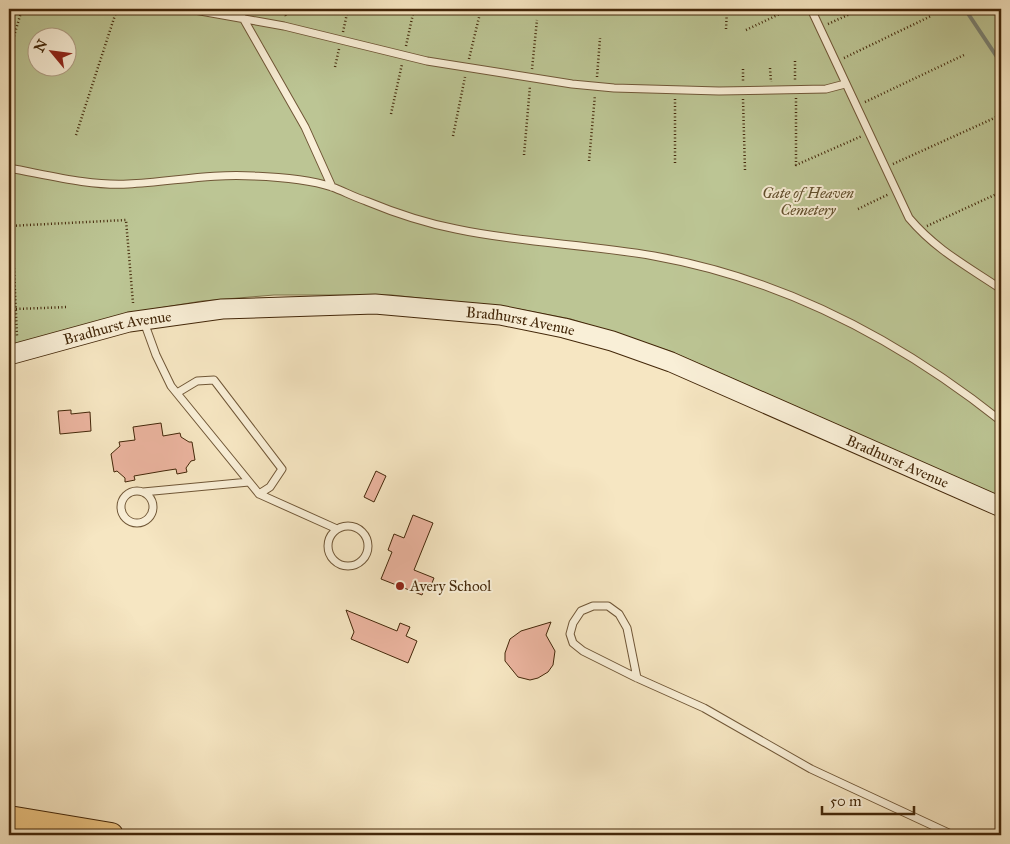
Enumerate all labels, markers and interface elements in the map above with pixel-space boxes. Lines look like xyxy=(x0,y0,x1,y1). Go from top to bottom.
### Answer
north arrow xyxy=(28,28,78,78)
text: N xyxy=(31,37,51,55)
park label: Gate of Heaven Cemetery xyxy=(762,184,854,219)
street label: Bradhurst Avenue xyxy=(465,303,577,340)
street label: Bradhurst Avenue xyxy=(61,307,173,349)
street label: Bradhurst Avenue xyxy=(843,431,952,492)
place label: Avery School xyxy=(409,577,492,595)
marker: Avery School xyxy=(394,580,406,592)
scale bar xyxy=(822,784,915,816)
text: 50 m xyxy=(830,792,862,810)

